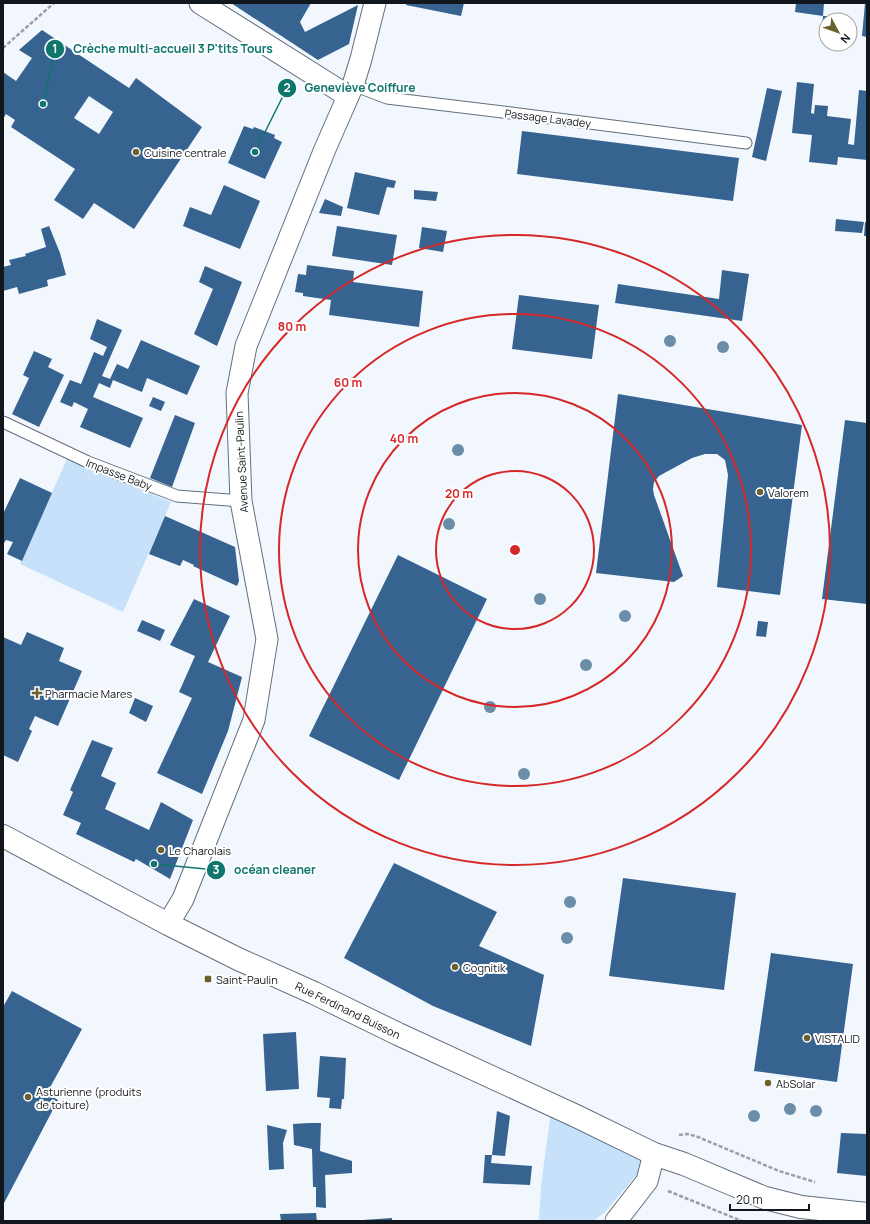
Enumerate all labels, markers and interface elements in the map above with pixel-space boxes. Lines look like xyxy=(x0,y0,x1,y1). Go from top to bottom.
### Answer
north arrow xyxy=(818,12,858,52)
text: N xyxy=(838,31,854,47)
callout: Crèche multi-accueil 3 P'tits Tours xyxy=(45,37,281,61)
text: 1 xyxy=(52,40,58,57)
text: Crèche multi-accueil 3 P'tits Tours xyxy=(73,40,273,57)
callout: Geneviève Coiffure xyxy=(277,76,424,100)
text: 2 xyxy=(283,79,291,96)
text: Geneviève Coiffure xyxy=(305,79,415,96)
street label: Passage Lavadey xyxy=(504,105,592,131)
place label: Cuisine centrale xyxy=(144,145,227,160)
marker: Cuisine centrale xyxy=(131,147,141,157)
text: 80 m xyxy=(278,318,306,335)
text: 60 m xyxy=(334,374,362,391)
street label: Avenue Saint-Paulin xyxy=(231,411,251,513)
text: 40 m xyxy=(390,430,418,447)
street label: Impasse Baby xyxy=(84,455,154,494)
text: 20 m xyxy=(445,485,473,502)
place label: Valorem xyxy=(768,485,809,500)
marker: Valorem xyxy=(755,487,765,497)
centre of rings xyxy=(508,543,522,557)
place label: Pharmacie Mares xyxy=(45,686,132,701)
marker: Pharmacie Mares xyxy=(32,688,42,698)
place label: Le Charolais xyxy=(169,843,231,858)
marker: Le Charolais xyxy=(156,845,166,855)
callout: océan cleaner xyxy=(206,858,323,882)
text: 3 xyxy=(213,861,220,878)
text: océan cleaner xyxy=(234,861,316,878)
place label: Cognitik xyxy=(463,960,506,975)
marker: Cognitik xyxy=(450,962,460,972)
place label: Saint-Paulin xyxy=(216,972,278,987)
marker: Saint-Paulin xyxy=(203,974,213,984)
street label: Rue Ferdinand Buisson xyxy=(293,978,403,1042)
place label: VISTALID xyxy=(815,1031,860,1046)
marker: VISTALID xyxy=(802,1033,812,1043)
place label: AbSolar xyxy=(776,1076,815,1091)
marker: AbSolar xyxy=(763,1078,773,1088)
place label: Asturienne (produits de toiture) xyxy=(36,1084,142,1112)
marker: Asturienne (produits de toiture) xyxy=(23,1092,33,1102)
scale bar xyxy=(730,1186,809,1212)
text: 20 m xyxy=(736,1191,763,1208)

